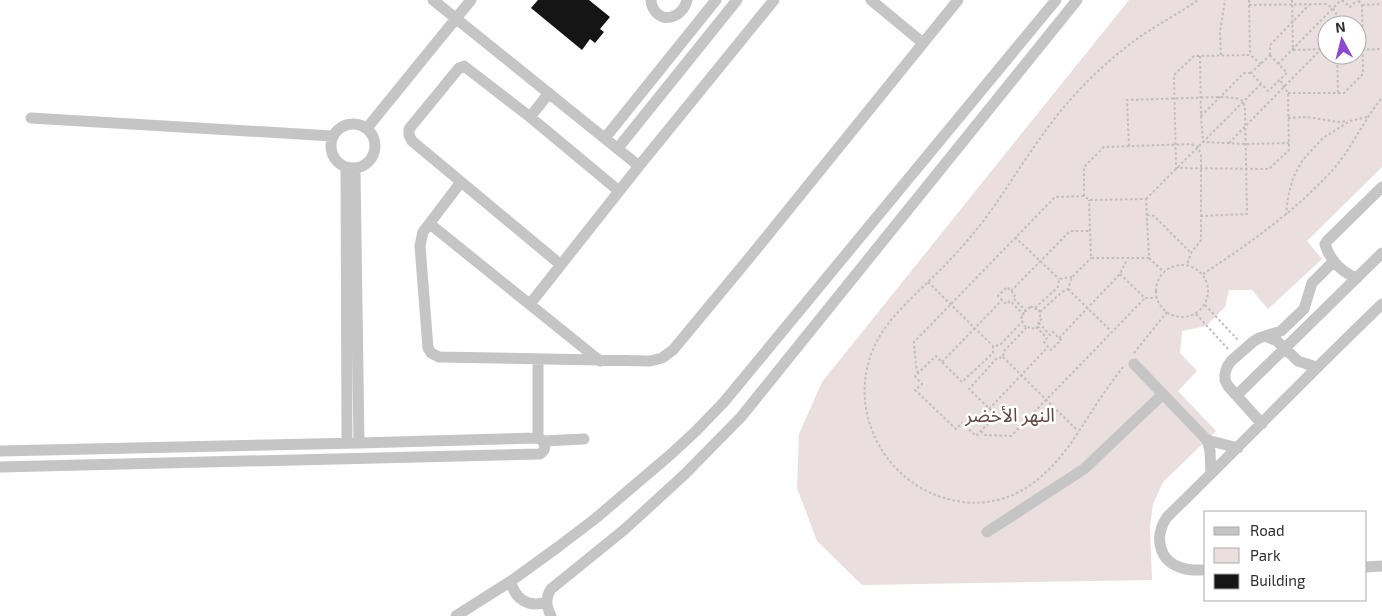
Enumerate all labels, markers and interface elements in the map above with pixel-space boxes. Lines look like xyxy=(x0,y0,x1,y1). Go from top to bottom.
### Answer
north arrow xyxy=(1317,15,1367,65)
text: N xyxy=(1334,18,1346,36)
park label: النهر الأخضر xyxy=(964,403,1055,427)
legend xyxy=(1204,511,1367,601)
text: Road xyxy=(1250,521,1285,539)
text: Park xyxy=(1250,546,1281,564)
text: Building xyxy=(1250,571,1306,589)

